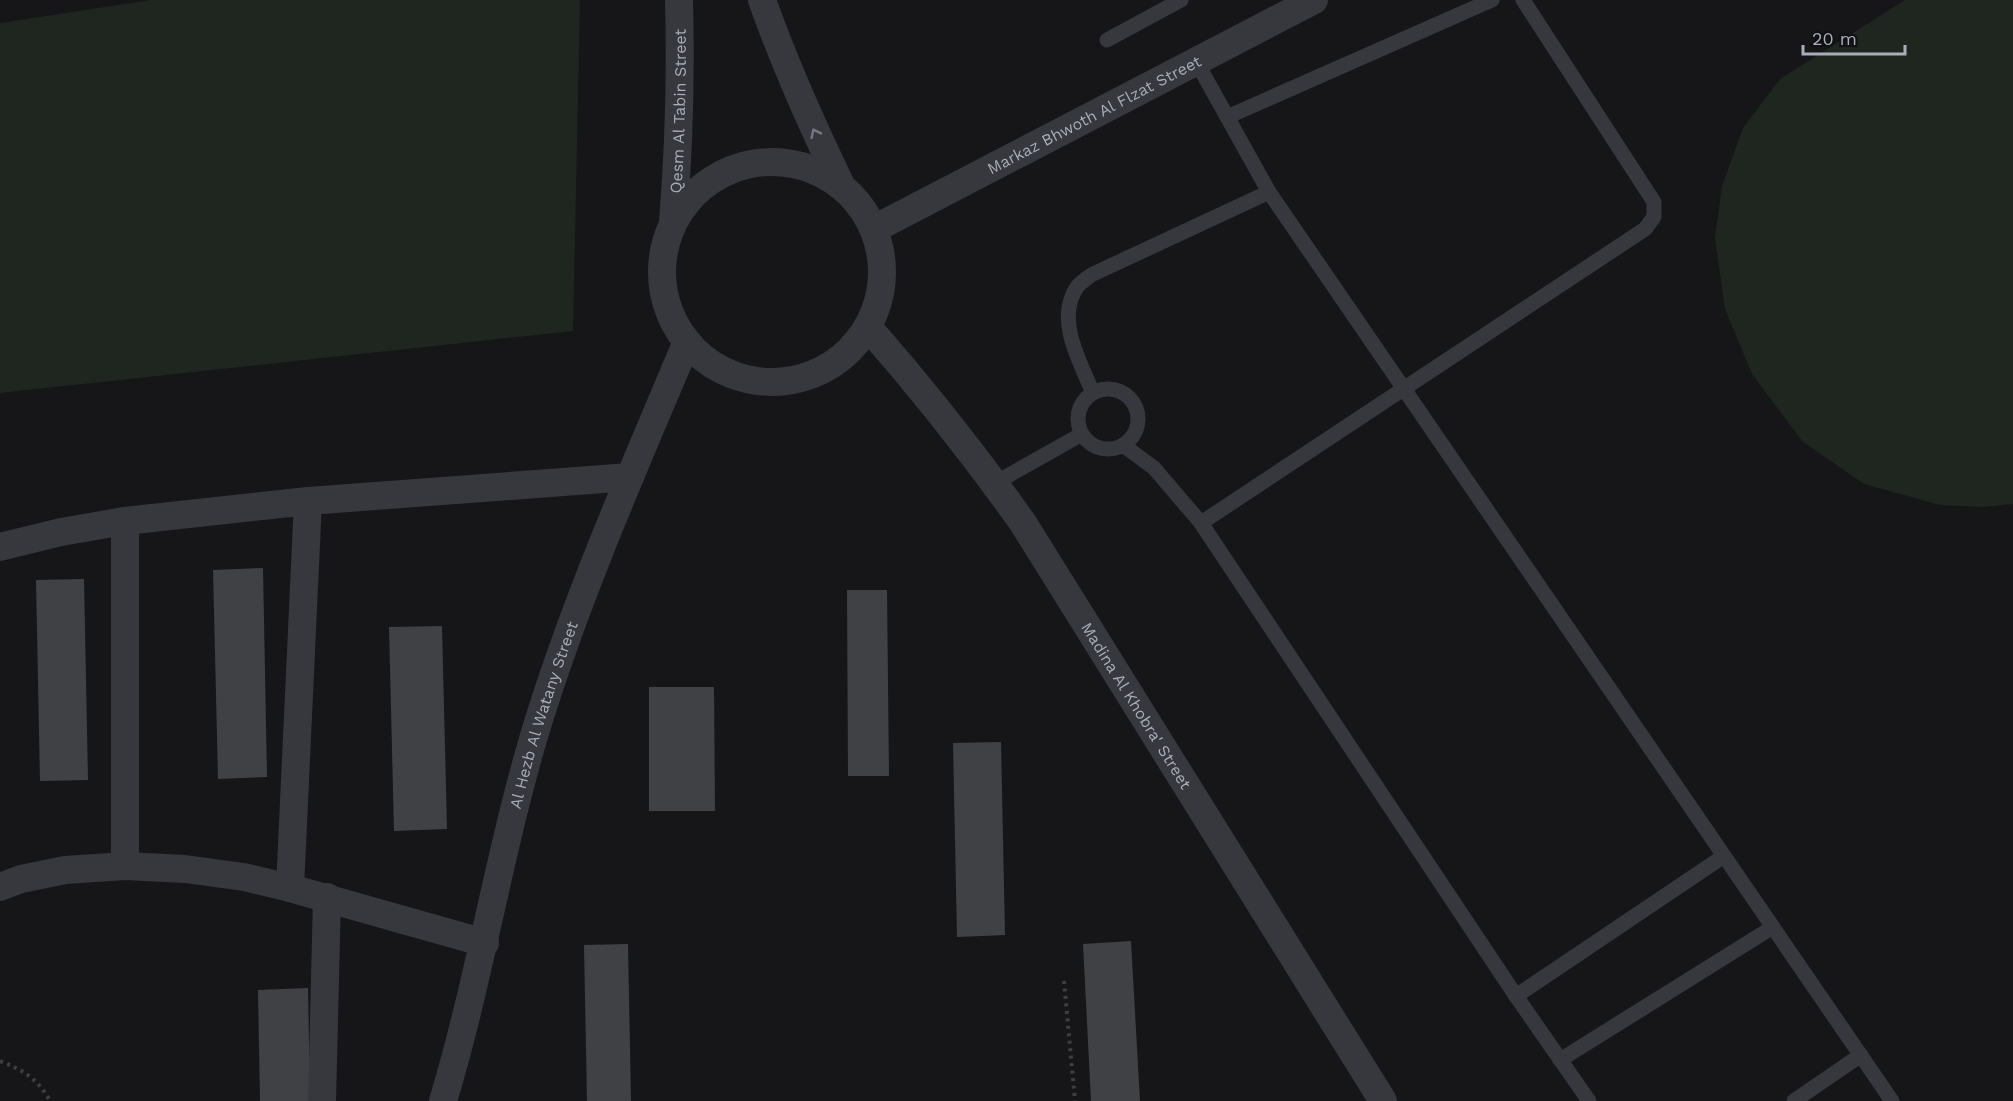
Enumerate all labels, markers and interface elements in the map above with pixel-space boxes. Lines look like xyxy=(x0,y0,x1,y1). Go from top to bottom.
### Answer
scale bar xyxy=(1803,18,1905,56)
street label: Qesm Al Tabin Street xyxy=(666,28,690,194)
text: 20 m xyxy=(1812,28,1857,49)
street label: Markaz Bhwoth Al Flzat Street xyxy=(984,51,1205,178)
one-way arrow xyxy=(811,128,823,139)
street label: Al Hezb Al Watany Street xyxy=(506,619,582,811)
street label: Madina Al Khobra' Street xyxy=(1077,619,1195,793)

